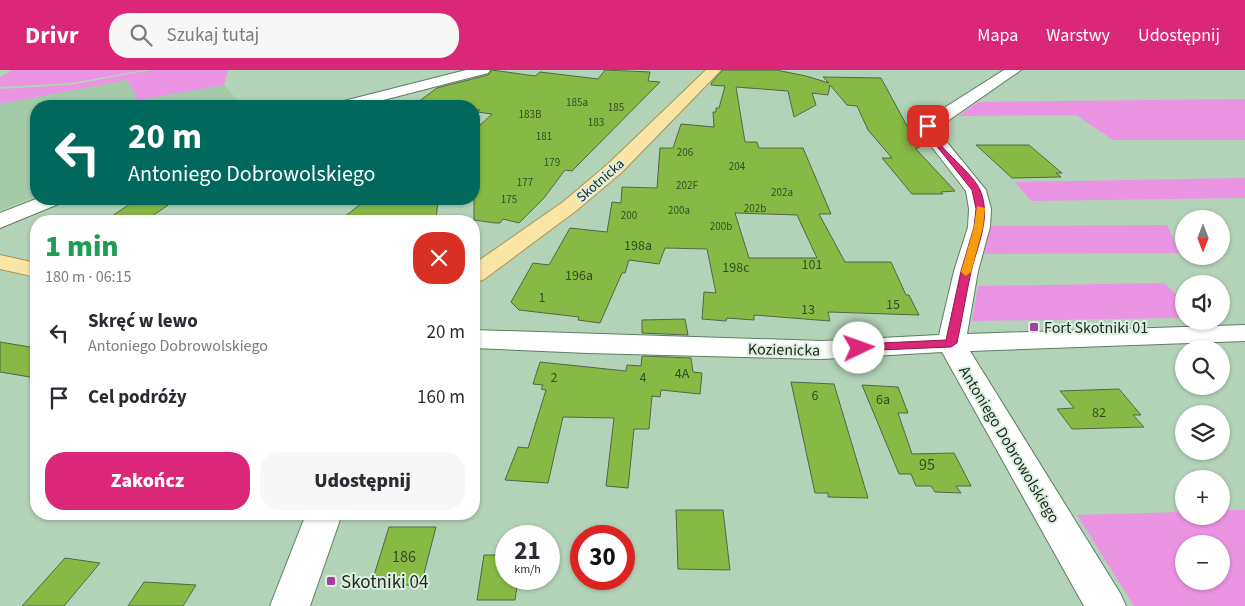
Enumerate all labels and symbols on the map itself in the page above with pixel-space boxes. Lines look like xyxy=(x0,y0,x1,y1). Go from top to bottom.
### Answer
house number: 185a xyxy=(566,95,588,110)
house number: 185 xyxy=(608,100,624,115)
pin xyxy=(907,105,949,147)
house number: 183B xyxy=(519,107,542,122)
house number: 183 xyxy=(588,115,604,130)
house number: 181 xyxy=(536,129,552,144)
house number: 206 xyxy=(677,145,694,160)
street label: Skotnicka xyxy=(572,154,629,207)
house number: 179 xyxy=(544,155,560,170)
house number: 204 xyxy=(729,159,746,174)
house number: 177 xyxy=(517,175,533,190)
house number: 202F xyxy=(676,178,698,193)
house number: 202a xyxy=(771,185,793,200)
house number: 175 xyxy=(501,192,517,207)
house number: 202b xyxy=(744,201,766,216)
house number: 200a xyxy=(668,203,690,218)
house number: 200 xyxy=(621,208,637,223)
north arrow xyxy=(1175,210,1230,265)
house number: 200b xyxy=(710,219,732,234)
house number: 198a xyxy=(624,236,652,256)
house number: 101 xyxy=(802,255,822,275)
house number: 198c xyxy=(722,258,750,278)
house number: 196a xyxy=(565,266,593,286)
house number: 1 xyxy=(539,288,546,308)
house number: 15 xyxy=(886,295,900,315)
house number: 13 xyxy=(801,300,815,320)
place label: Fort Skotniki 01 xyxy=(1044,317,1148,339)
position arrow xyxy=(832,321,884,373)
marker: Fort Skotniki 01 xyxy=(1028,321,1040,333)
street label: Kozienicka xyxy=(748,338,820,362)
street label: Antoniego Dobrowolskiego xyxy=(953,362,1065,527)
house number: 4A xyxy=(675,364,690,384)
house number: 2 xyxy=(551,368,558,388)
house number: 4 xyxy=(640,368,647,388)
house number: 6 xyxy=(812,386,819,406)
house number: 6a xyxy=(876,390,890,410)
house number: 82 xyxy=(1092,403,1106,423)
house number: 95 xyxy=(919,454,935,476)
speed limit sign: 30 xyxy=(570,525,635,590)
house number: 186 xyxy=(392,546,416,568)
place label: Skotniki 04 xyxy=(341,569,428,596)
marker: Skotniki 04 xyxy=(325,575,337,587)

